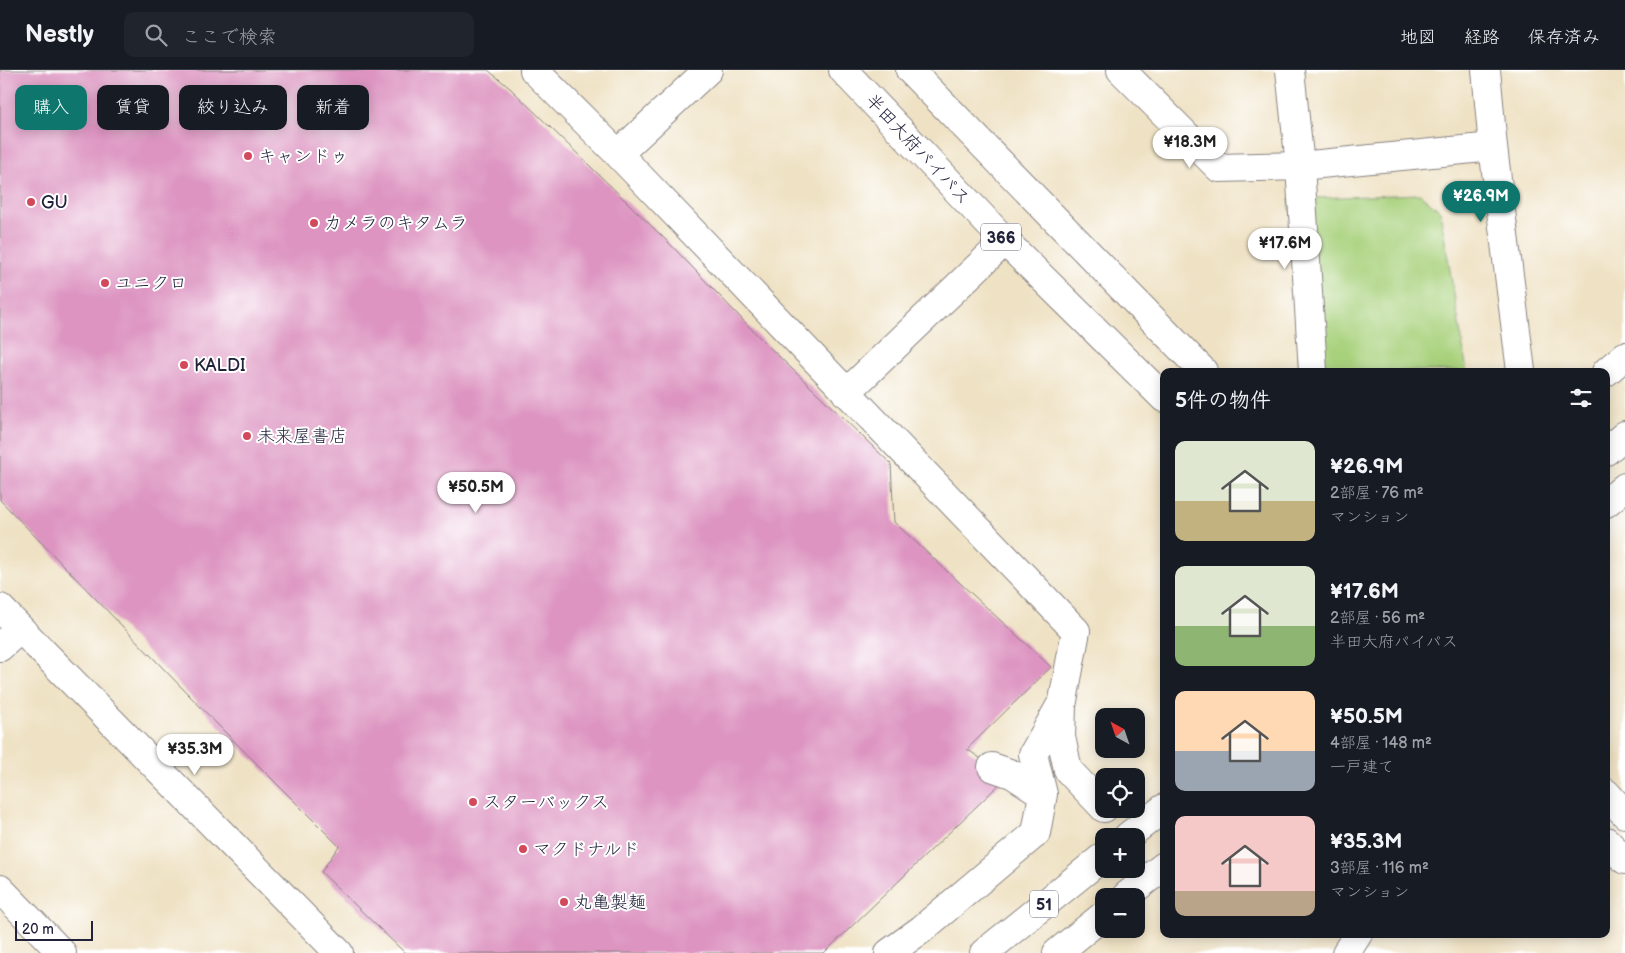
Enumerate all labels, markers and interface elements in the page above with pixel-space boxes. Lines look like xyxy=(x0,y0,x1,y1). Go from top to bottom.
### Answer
search box xyxy=(124,12,474,57)
text: Nestly xyxy=(25,20,94,49)
icon: search xyxy=(142,21,170,49)
text: ここで検索 xyxy=(182,26,277,49)
text: 地図 xyxy=(1400,27,1436,48)
text: 経路 xyxy=(1464,27,1500,48)
text: 保存済み xyxy=(1528,27,1600,48)
chip: 購入 xyxy=(15,85,87,130)
chip: 賃貸 xyxy=(97,85,169,130)
chip: 絞り込み xyxy=(179,85,287,130)
chip: 新着 xyxy=(297,85,369,130)
street label: 半田大府パイパス xyxy=(861,90,974,209)
pin: ¥18.3M xyxy=(1149,126,1231,169)
text: ¥18.3M xyxy=(1164,133,1216,152)
place label: キャンドゥ xyxy=(258,146,348,167)
marker: キャンドゥ xyxy=(242,150,254,162)
pin: ¥26.9M xyxy=(1440,180,1522,223)
text: ¥26.9M xyxy=(1453,187,1509,206)
place label: GU xyxy=(41,192,68,213)
marker: GU xyxy=(25,196,37,208)
place label: カメラのキタムラ xyxy=(324,213,468,234)
marker: カメラのキタムラ xyxy=(308,217,320,229)
road number: 366 xyxy=(981,224,1021,250)
pin: ¥17.6M xyxy=(1244,228,1326,270)
text: ¥17.6M xyxy=(1259,234,1311,253)
place label: ユニクロ xyxy=(115,273,187,294)
marker: ユニクロ xyxy=(99,277,111,289)
place label: KALDI xyxy=(194,355,246,376)
marker: KALDI xyxy=(178,359,190,371)
icon: filters xyxy=(1567,384,1595,412)
text: 5件の物件 xyxy=(1175,388,1271,413)
place label: 未来屋書店 xyxy=(257,426,347,447)
marker: 未来屋書店 xyxy=(241,430,253,442)
text: ¥26.9M xyxy=(1330,454,1403,479)
icon: home xyxy=(1215,461,1275,521)
pin: ¥50.5M xyxy=(435,472,517,514)
text: ¥50.5M xyxy=(448,478,504,497)
text: 2部屋 · 76 m² xyxy=(1330,484,1424,503)
text: マンション xyxy=(1330,508,1409,527)
text: ¥17.6M xyxy=(1330,579,1399,604)
icon: home xyxy=(1215,586,1275,646)
text: 2部屋 · 56 m² xyxy=(1330,609,1425,628)
text: 半田大府パイパス xyxy=(1330,633,1458,652)
text: ¥50.5M xyxy=(1330,704,1403,729)
north arrow xyxy=(1095,708,1145,758)
map controls xyxy=(1095,708,1145,938)
icon: home xyxy=(1215,711,1275,771)
pin: ¥35.3M xyxy=(154,734,236,776)
text: 4部屋 · 148 m² xyxy=(1330,734,1432,753)
text: ¥35.3M xyxy=(167,740,223,759)
text: 一戸建て xyxy=(1330,758,1394,777)
button: locate xyxy=(1095,768,1145,818)
place label: スターバックス xyxy=(483,792,609,813)
marker: スターバックス xyxy=(467,796,479,808)
button: + xyxy=(1095,828,1145,878)
text: ¥35.3M xyxy=(1330,829,1402,854)
icon: home xyxy=(1215,836,1275,896)
place label: マクドナルド xyxy=(533,839,640,860)
marker: マクドナルド xyxy=(517,843,529,855)
text: 3部屋 · 116 m² xyxy=(1330,859,1429,878)
text: マンション xyxy=(1330,883,1409,902)
button: − xyxy=(1095,888,1145,938)
road number: 51 xyxy=(1030,891,1058,918)
place label: 丸亀製麺 xyxy=(574,892,646,913)
marker: 丸亀製麺 xyxy=(558,896,570,908)
scale bar xyxy=(15,918,92,941)
text: 20 m xyxy=(22,921,54,938)

